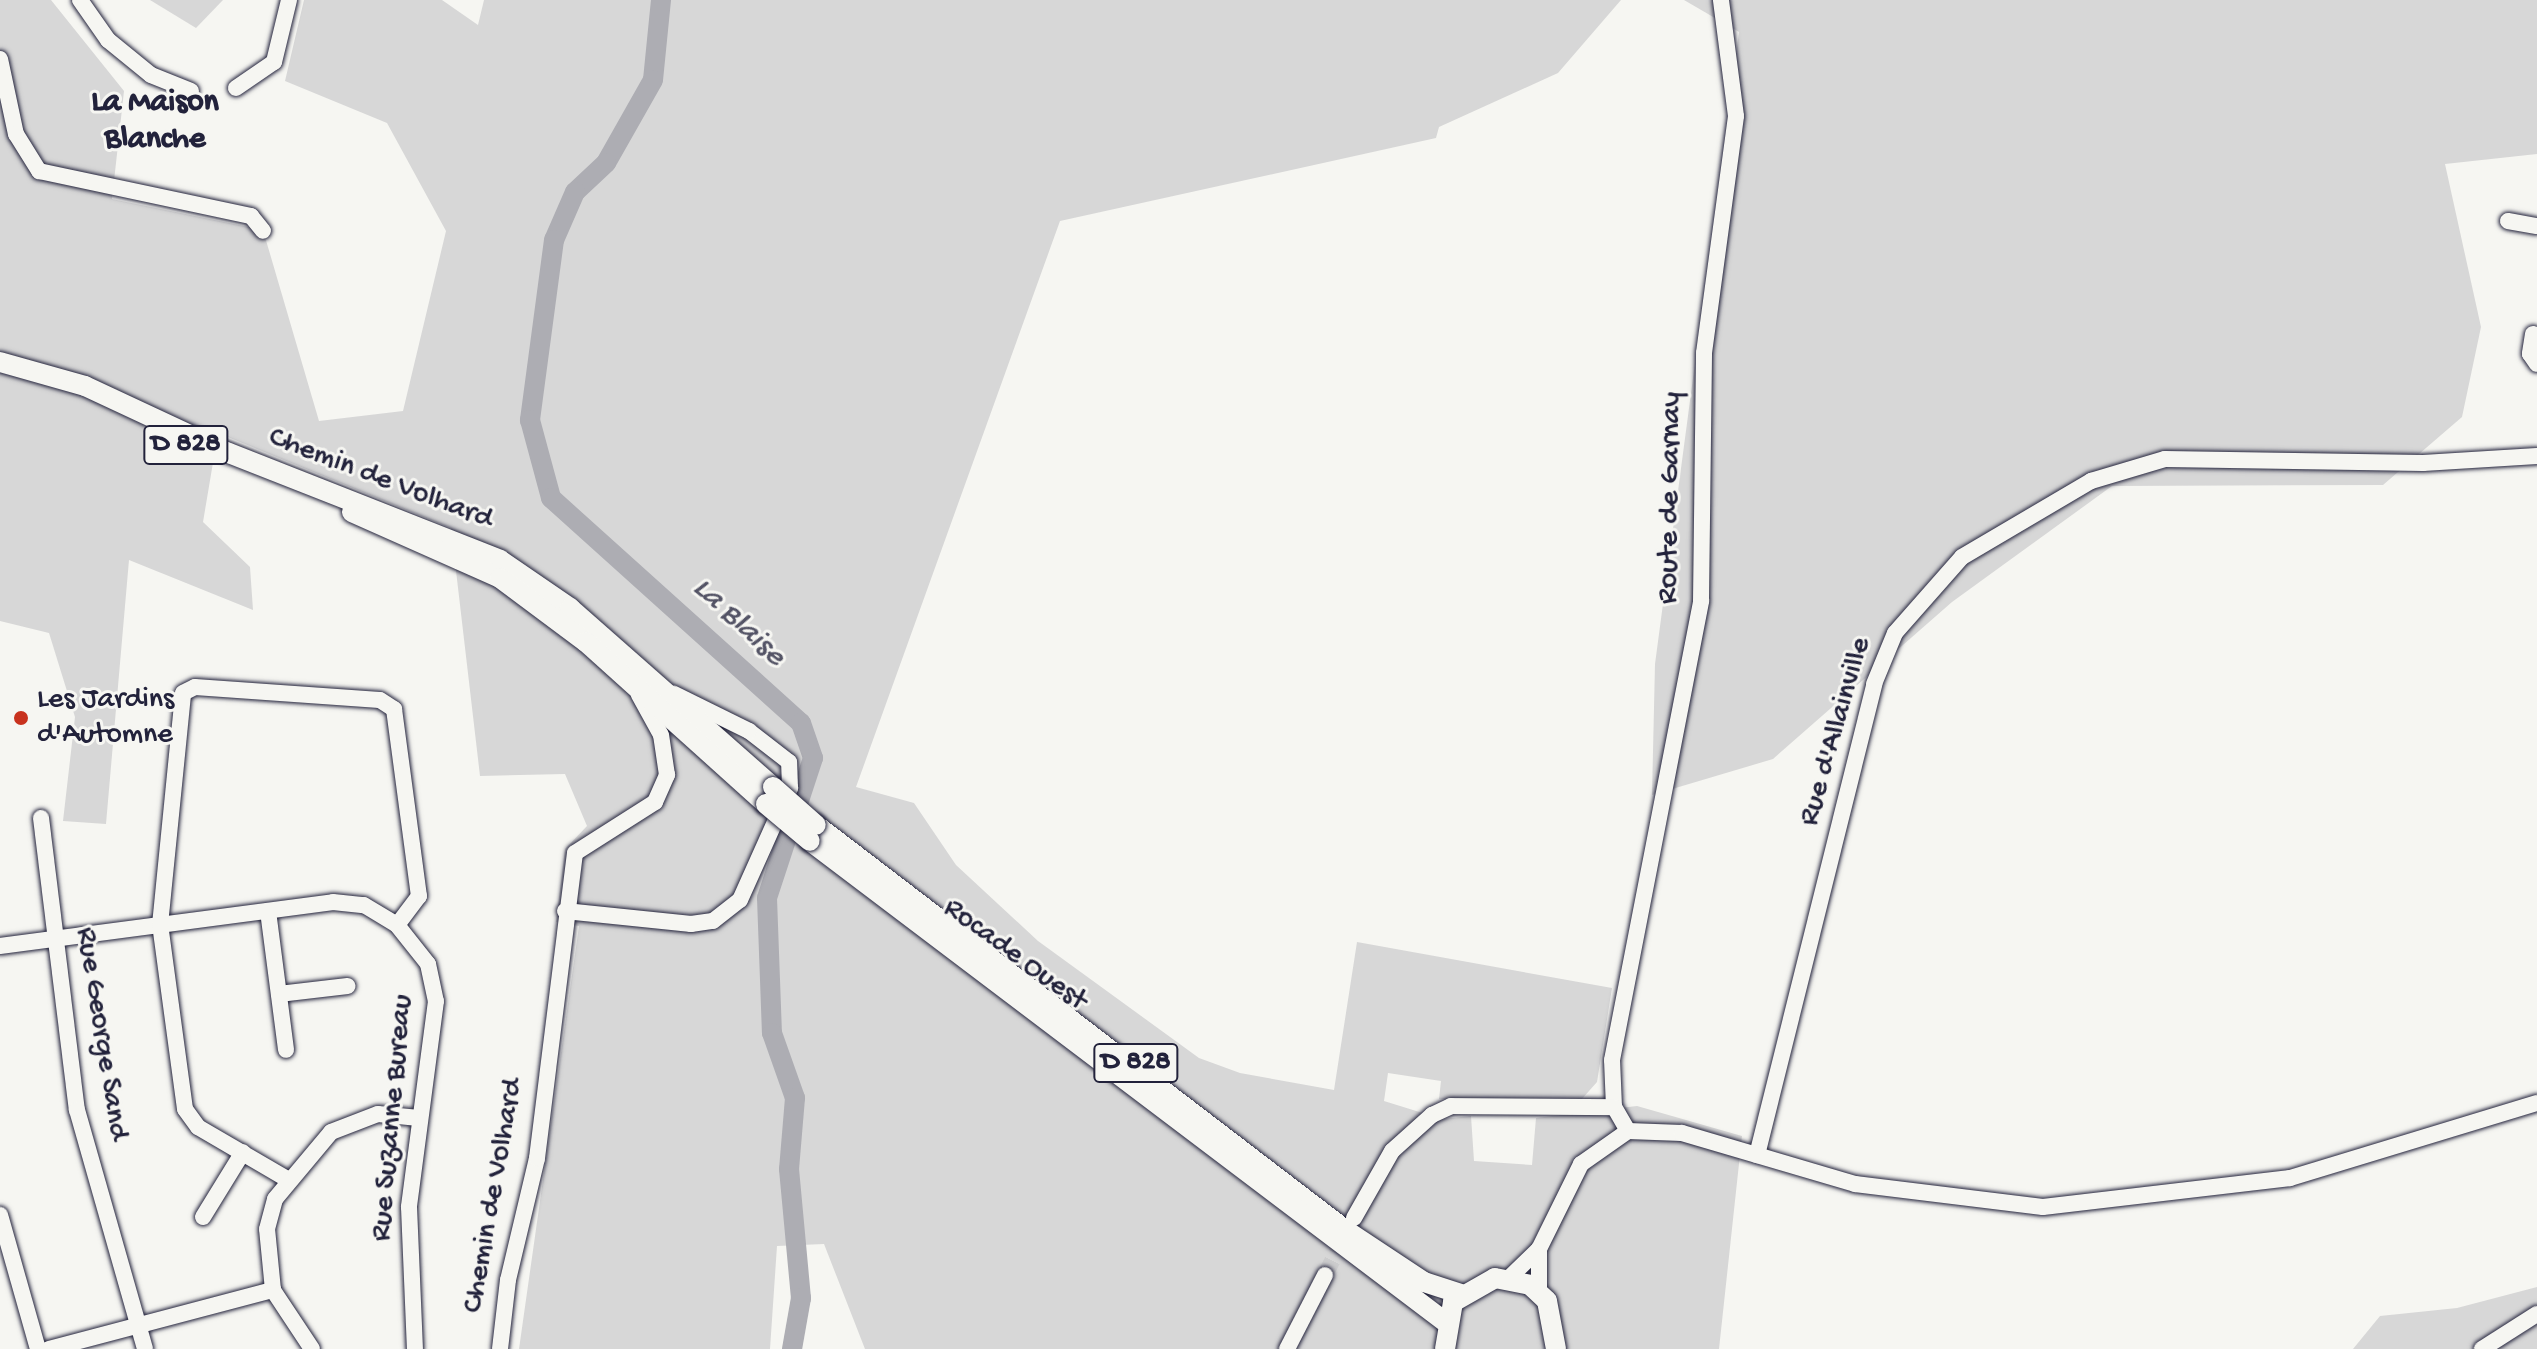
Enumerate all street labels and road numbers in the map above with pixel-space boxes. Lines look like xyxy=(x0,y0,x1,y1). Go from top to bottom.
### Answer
street label: Route de Garnay xyxy=(1652,392,1692,604)
road number: D 828 xyxy=(142,421,230,469)
street label: Chemin de Volhard xyxy=(263,421,497,539)
street label: Rue d'Allainville xyxy=(1793,634,1881,830)
street label: Rocade Ouest xyxy=(935,892,1093,1020)
street label: Rue George Sand xyxy=(65,925,135,1143)
street label: Rue Suzanne Bureau xyxy=(365,993,423,1243)
road number: D 828 xyxy=(1092,1039,1180,1087)
street label: Chemin de Volhard xyxy=(457,1076,533,1316)

